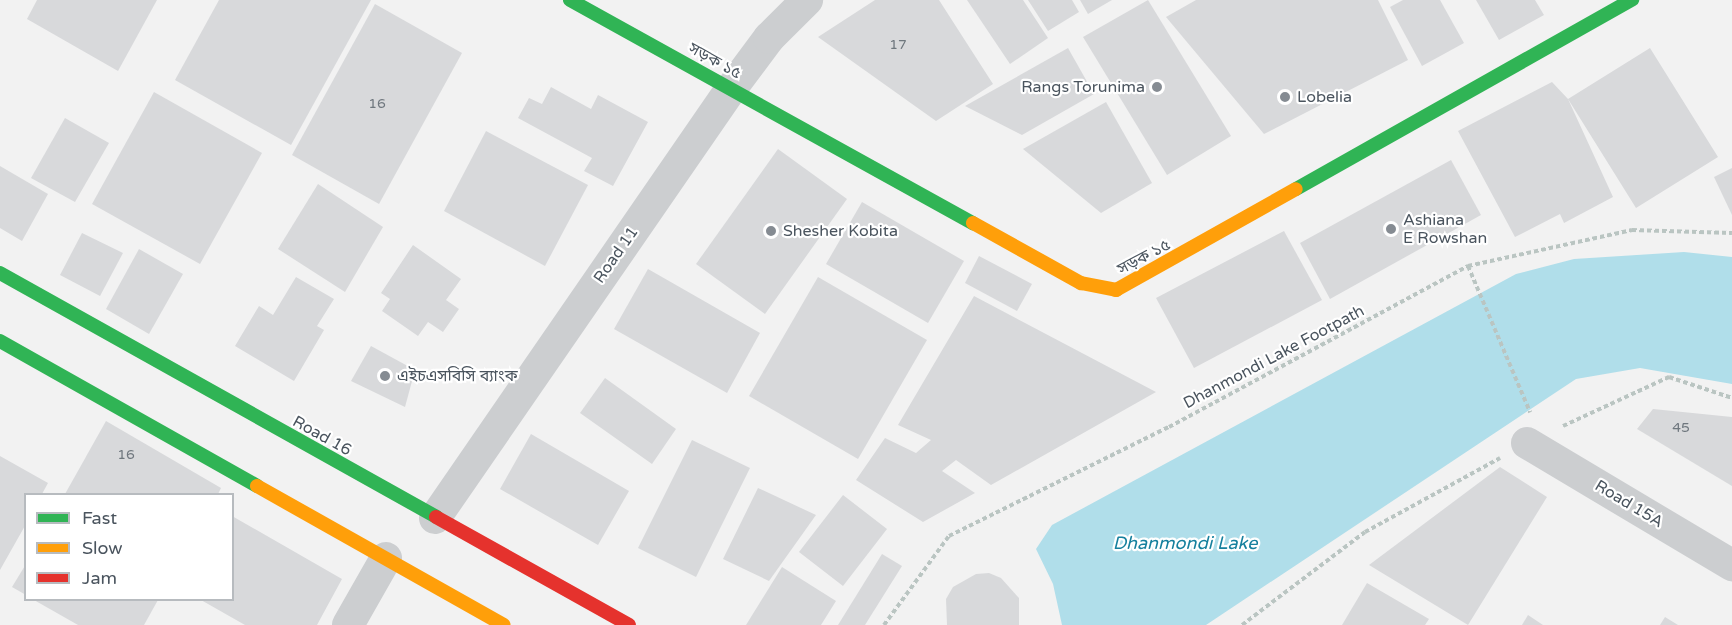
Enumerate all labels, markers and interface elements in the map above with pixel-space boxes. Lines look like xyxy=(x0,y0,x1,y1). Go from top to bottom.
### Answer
house number: 17 xyxy=(889,37,907,53)
street label: সড়ক ১৫ xyxy=(685,39,745,83)
place label: Rangs Torunima xyxy=(1021,77,1145,97)
marker: Rangs Torunima xyxy=(1150,80,1164,94)
place label: Lobelia xyxy=(1297,87,1352,107)
marker: Lobelia xyxy=(1278,90,1292,104)
house number: 16 xyxy=(368,96,386,112)
place label: Ashiana E Rowshan xyxy=(1403,210,1487,248)
place label: Shesher Kobita xyxy=(783,221,898,241)
marker: Ashiana E Rowshan xyxy=(1384,222,1398,236)
street label: Road 11 xyxy=(590,223,642,287)
marker: Shesher Kobita xyxy=(764,224,778,238)
street label: সড়ক ১৫ xyxy=(1114,235,1174,279)
street label: Dhanmondi Lake Footpath xyxy=(1180,301,1368,413)
place label: এইচএসবিসি ব্যাংক xyxy=(397,366,518,386)
marker: এইচএসবিসি ব্যাংক xyxy=(378,369,392,383)
street label: Road 16 xyxy=(289,412,355,460)
house number: 45 xyxy=(1672,420,1690,436)
house number: 16 xyxy=(117,447,135,463)
street label: Road 15A xyxy=(1591,476,1667,532)
legend xyxy=(24,493,234,601)
text: Fast xyxy=(82,507,117,529)
water label: Dhanmondi Lake xyxy=(1113,532,1257,554)
text: Slow xyxy=(82,537,123,559)
text: Jam xyxy=(82,567,117,589)

